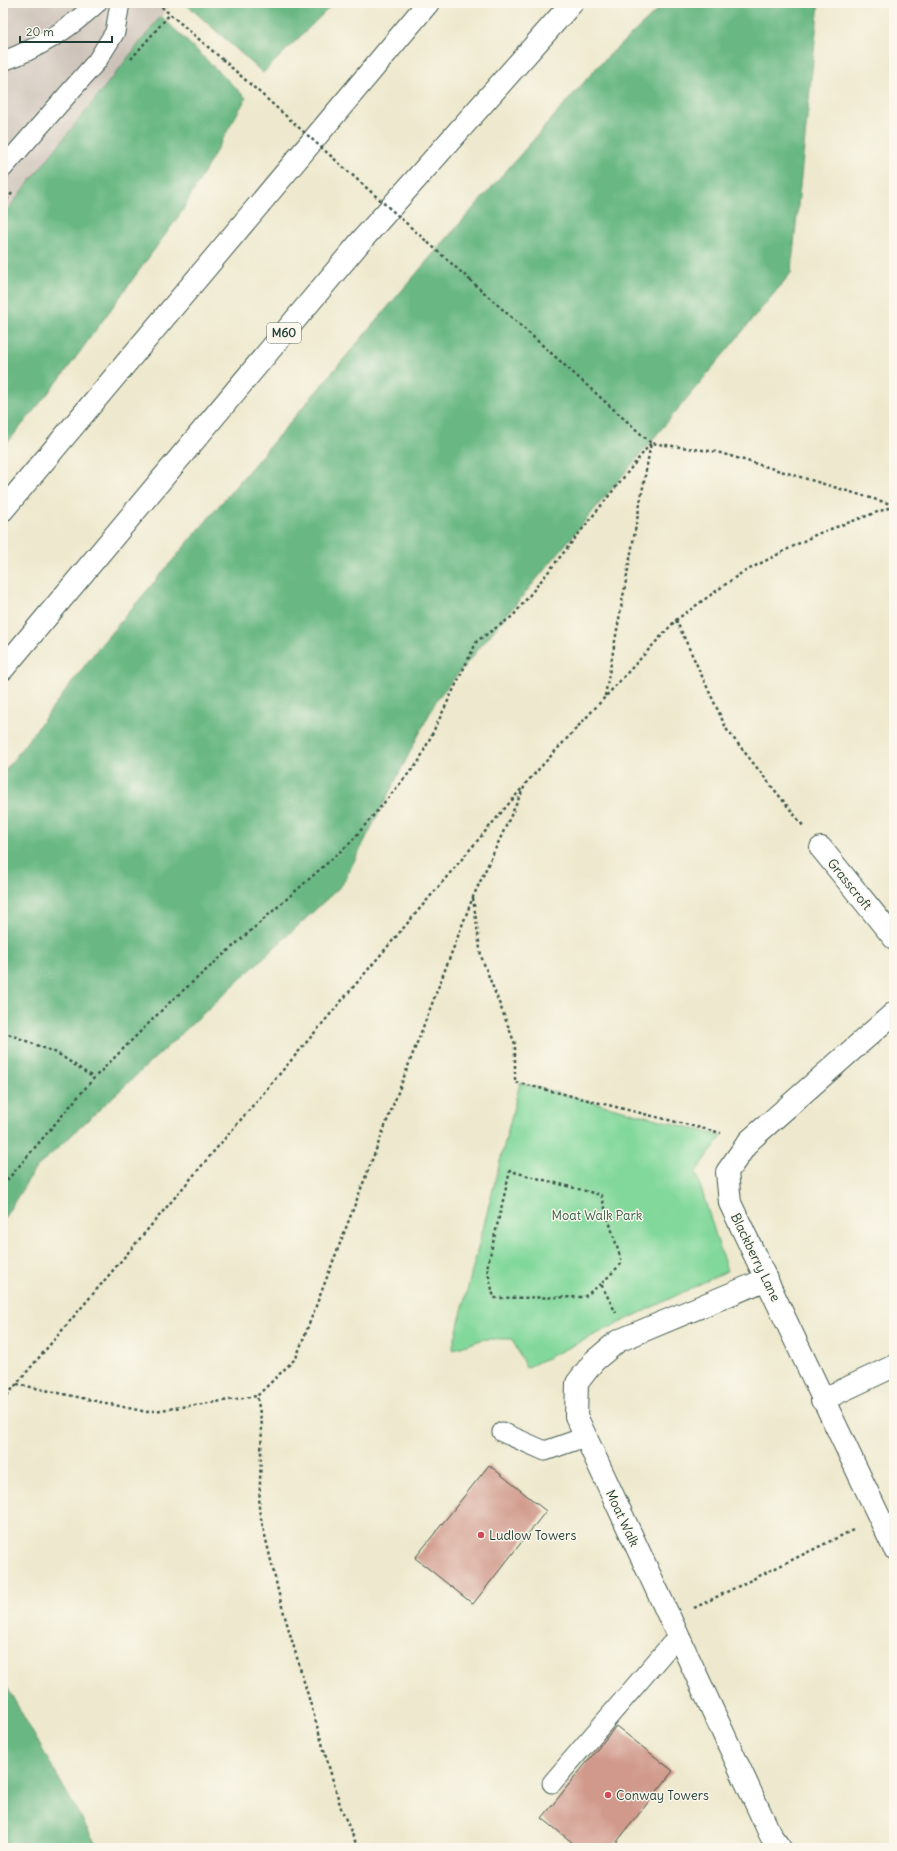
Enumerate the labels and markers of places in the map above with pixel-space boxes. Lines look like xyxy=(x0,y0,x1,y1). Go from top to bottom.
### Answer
place label: Ludlow Towers xyxy=(489,1527,576,1544)
marker: Ludlow Towers xyxy=(476,1530,486,1540)
place label: Conway Towers xyxy=(616,1787,709,1804)
marker: Conway Towers xyxy=(603,1790,613,1800)

